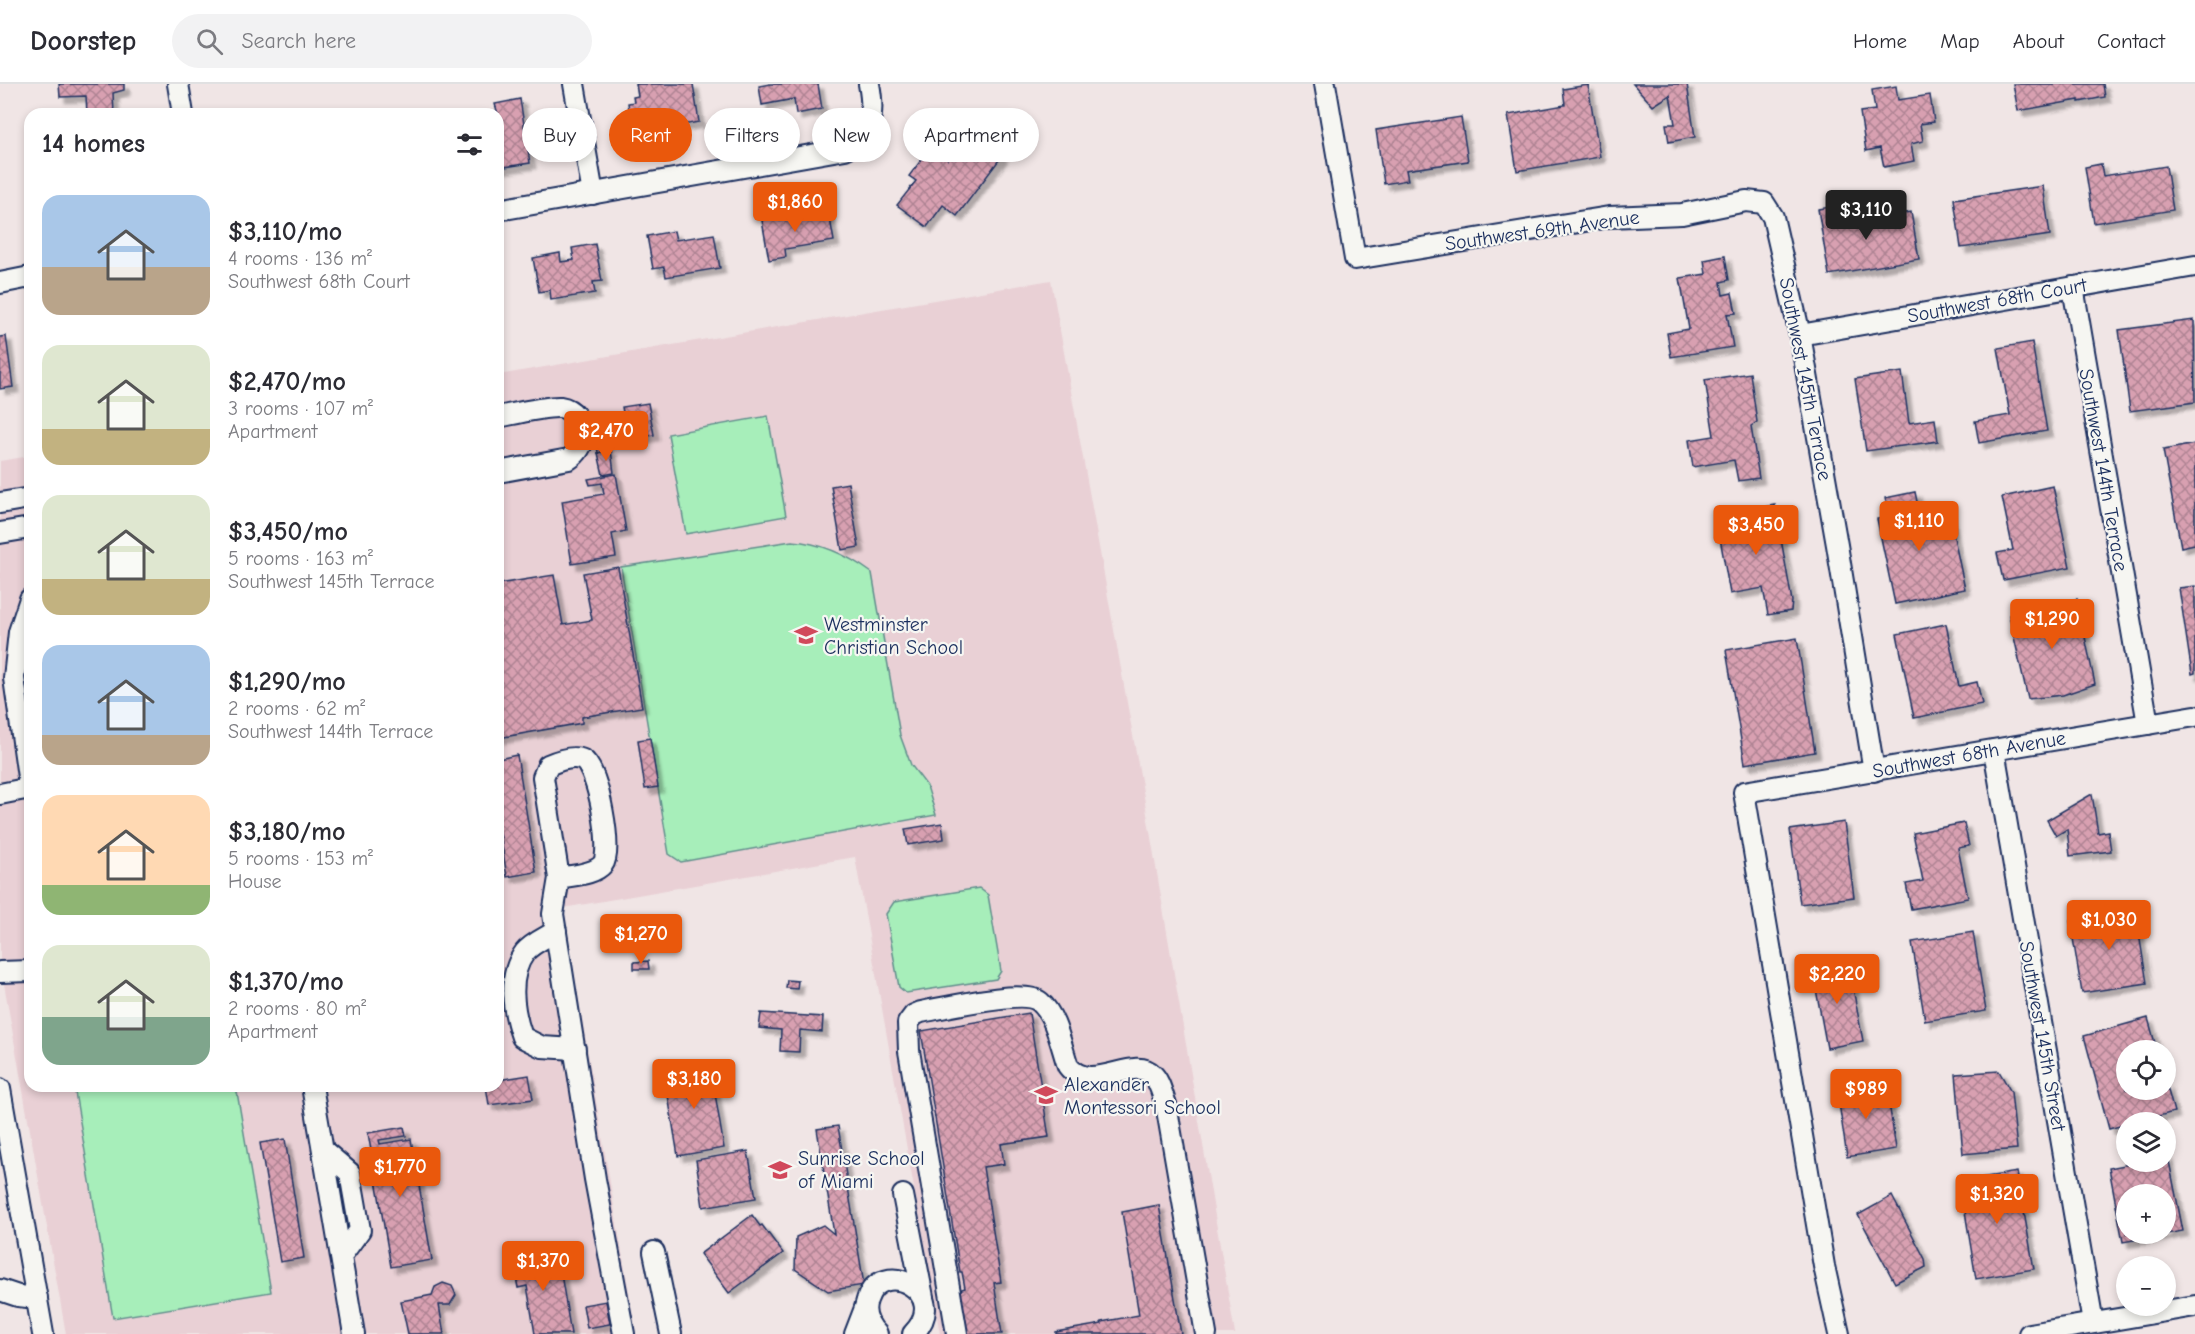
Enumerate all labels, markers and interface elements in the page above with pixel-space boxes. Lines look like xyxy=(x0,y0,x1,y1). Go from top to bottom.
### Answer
search box xyxy=(172,14,592,68)
text: Doorstep xyxy=(30,25,136,57)
icon: search xyxy=(193,25,226,58)
text: Search here xyxy=(241,28,356,54)
text: Home xyxy=(1853,29,1907,53)
text: Map xyxy=(1940,29,1980,53)
text: About xyxy=(2013,29,2064,53)
text: Contact xyxy=(2097,29,2165,53)
chip: Buy xyxy=(522,108,597,162)
chip: Rent xyxy=(609,108,692,162)
chip: Filters xyxy=(704,108,800,162)
chip: New xyxy=(812,108,891,162)
chip: Apartment xyxy=(903,108,1039,162)
icon: filters xyxy=(453,128,486,161)
text: 14 homes xyxy=(42,129,145,159)
pin: $1,860 xyxy=(746,182,844,233)
text: $1,860 xyxy=(767,190,823,213)
pin: $3,110 xyxy=(1817,190,1915,241)
text: $3,110 xyxy=(1840,198,1892,221)
street label: Southwest 69th Avenue xyxy=(1443,205,1641,256)
text: $3,110/mo xyxy=(228,217,342,247)
icon: home xyxy=(90,219,162,291)
text: 4 rooms · 136 m² xyxy=(228,247,372,270)
text: Southwest 68th Court xyxy=(228,270,410,293)
street label: Southwest 68th Court xyxy=(1906,273,2090,328)
street label: Southwest 145th Terrace xyxy=(1775,276,1836,483)
text: $2,470/mo xyxy=(228,367,346,397)
street label: Southwest 144th Terrace xyxy=(2074,367,2133,573)
icon: home xyxy=(90,369,162,441)
text: 3 rooms · 107 m² xyxy=(228,397,373,420)
pin: $2,470 xyxy=(557,411,655,462)
text: $2,470 xyxy=(578,419,634,442)
text: Apartment xyxy=(228,420,318,443)
pin: $1,110 xyxy=(1870,501,1968,552)
pin: $3,450 xyxy=(1707,505,1805,556)
text: $1,110 xyxy=(1894,509,1944,532)
text: $3,450 xyxy=(1727,513,1785,536)
text: $3,450/mo xyxy=(228,517,348,547)
icon: home xyxy=(90,519,162,591)
text: 5 rooms · 163 m² xyxy=(228,547,373,570)
text: Southwest 145th Terrace xyxy=(228,570,434,593)
pin: $1,290 xyxy=(2003,599,2101,650)
text: $1,290 xyxy=(2024,607,2080,630)
place label: Westminster Christian School xyxy=(824,613,963,659)
school or university icon: Westminster Christian School xyxy=(793,622,819,648)
text: $1,290/mo xyxy=(228,667,346,697)
icon: home xyxy=(90,669,162,741)
text: 2 rooms · 62 m² xyxy=(228,697,365,720)
text: Southwest 144th Terrace xyxy=(228,720,433,743)
street label: Southwest 68th Avenue xyxy=(1871,726,2067,783)
text: $3,180/mo xyxy=(228,817,345,847)
icon: home xyxy=(90,819,162,891)
text: 5 rooms · 153 m² xyxy=(228,847,373,870)
text: House xyxy=(228,870,282,893)
pin: $1,030 xyxy=(2060,900,2158,951)
text: $1,030 xyxy=(2081,908,2137,931)
pin: $1,270 xyxy=(592,914,690,965)
text: $1,270 xyxy=(614,922,668,945)
street label: Southwest 145th Street xyxy=(2014,939,2071,1134)
pin: $2,220 xyxy=(1788,954,1886,1005)
text: $2,220 xyxy=(1808,962,1866,985)
text: $1,370/mo xyxy=(228,967,344,997)
icon: home xyxy=(90,969,162,1041)
text: 2 rooms · 80 m² xyxy=(228,997,366,1020)
text: Apartment xyxy=(228,1020,318,1043)
map controls xyxy=(2116,1040,2176,1316)
button: locate xyxy=(2116,1040,2176,1100)
pin: $3,180 xyxy=(645,1059,743,1110)
text: $3,180 xyxy=(666,1067,722,1090)
pin: $989 xyxy=(1830,1069,1902,1120)
place label: Alexander Montessori School xyxy=(1064,1073,1221,1119)
text: $989 xyxy=(1844,1077,1888,1100)
school or university icon: Alexander Montessori School xyxy=(1033,1082,1059,1108)
button: layers xyxy=(2116,1112,2176,1172)
pin: $1,770 xyxy=(351,1147,449,1198)
place label: Sunrise School of Miami xyxy=(798,1147,925,1193)
text: $1,770 xyxy=(373,1155,427,1178)
school or university icon: Sunrise School of Miami xyxy=(767,1157,793,1183)
pin: $1,320 xyxy=(1948,1174,2046,1225)
text: $1,320 xyxy=(1970,1182,2024,1205)
button: + xyxy=(2116,1184,2176,1244)
pin: $1,370 xyxy=(494,1241,592,1292)
text: $1,370 xyxy=(516,1249,570,1272)
button: − xyxy=(2116,1256,2176,1316)

